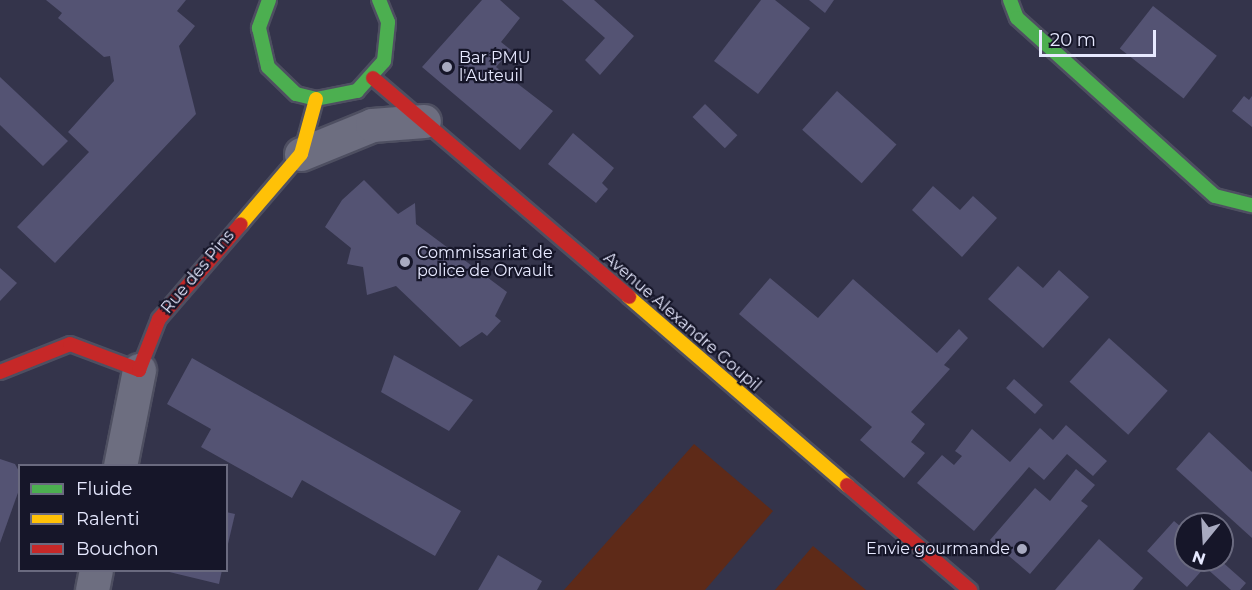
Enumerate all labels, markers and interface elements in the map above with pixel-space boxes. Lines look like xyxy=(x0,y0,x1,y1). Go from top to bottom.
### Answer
scale bar xyxy=(1042,18,1159,56)
text: 20 m xyxy=(1050,29,1096,51)
place label: Bar PMU l'Auteuil xyxy=(459,48,530,86)
marker: Bar PMU l'Auteuil xyxy=(440,60,454,74)
street label: Rue des Pins xyxy=(158,226,238,318)
place label: Commissariat de police de Orvault xyxy=(417,243,553,281)
street label: Avenue Alexandre Goupil xyxy=(599,249,765,395)
marker: Commissariat de police de Orvault xyxy=(398,255,412,269)
legend xyxy=(18,464,228,572)
text: Fluide xyxy=(76,478,132,500)
text: Ralenti xyxy=(76,508,140,530)
north arrow xyxy=(1174,512,1234,572)
text: Bouchon xyxy=(76,538,159,560)
place label: Envie gourmande xyxy=(866,539,1010,559)
marker: Envie gourmande xyxy=(1015,542,1029,556)
text: N xyxy=(1190,547,1208,569)

